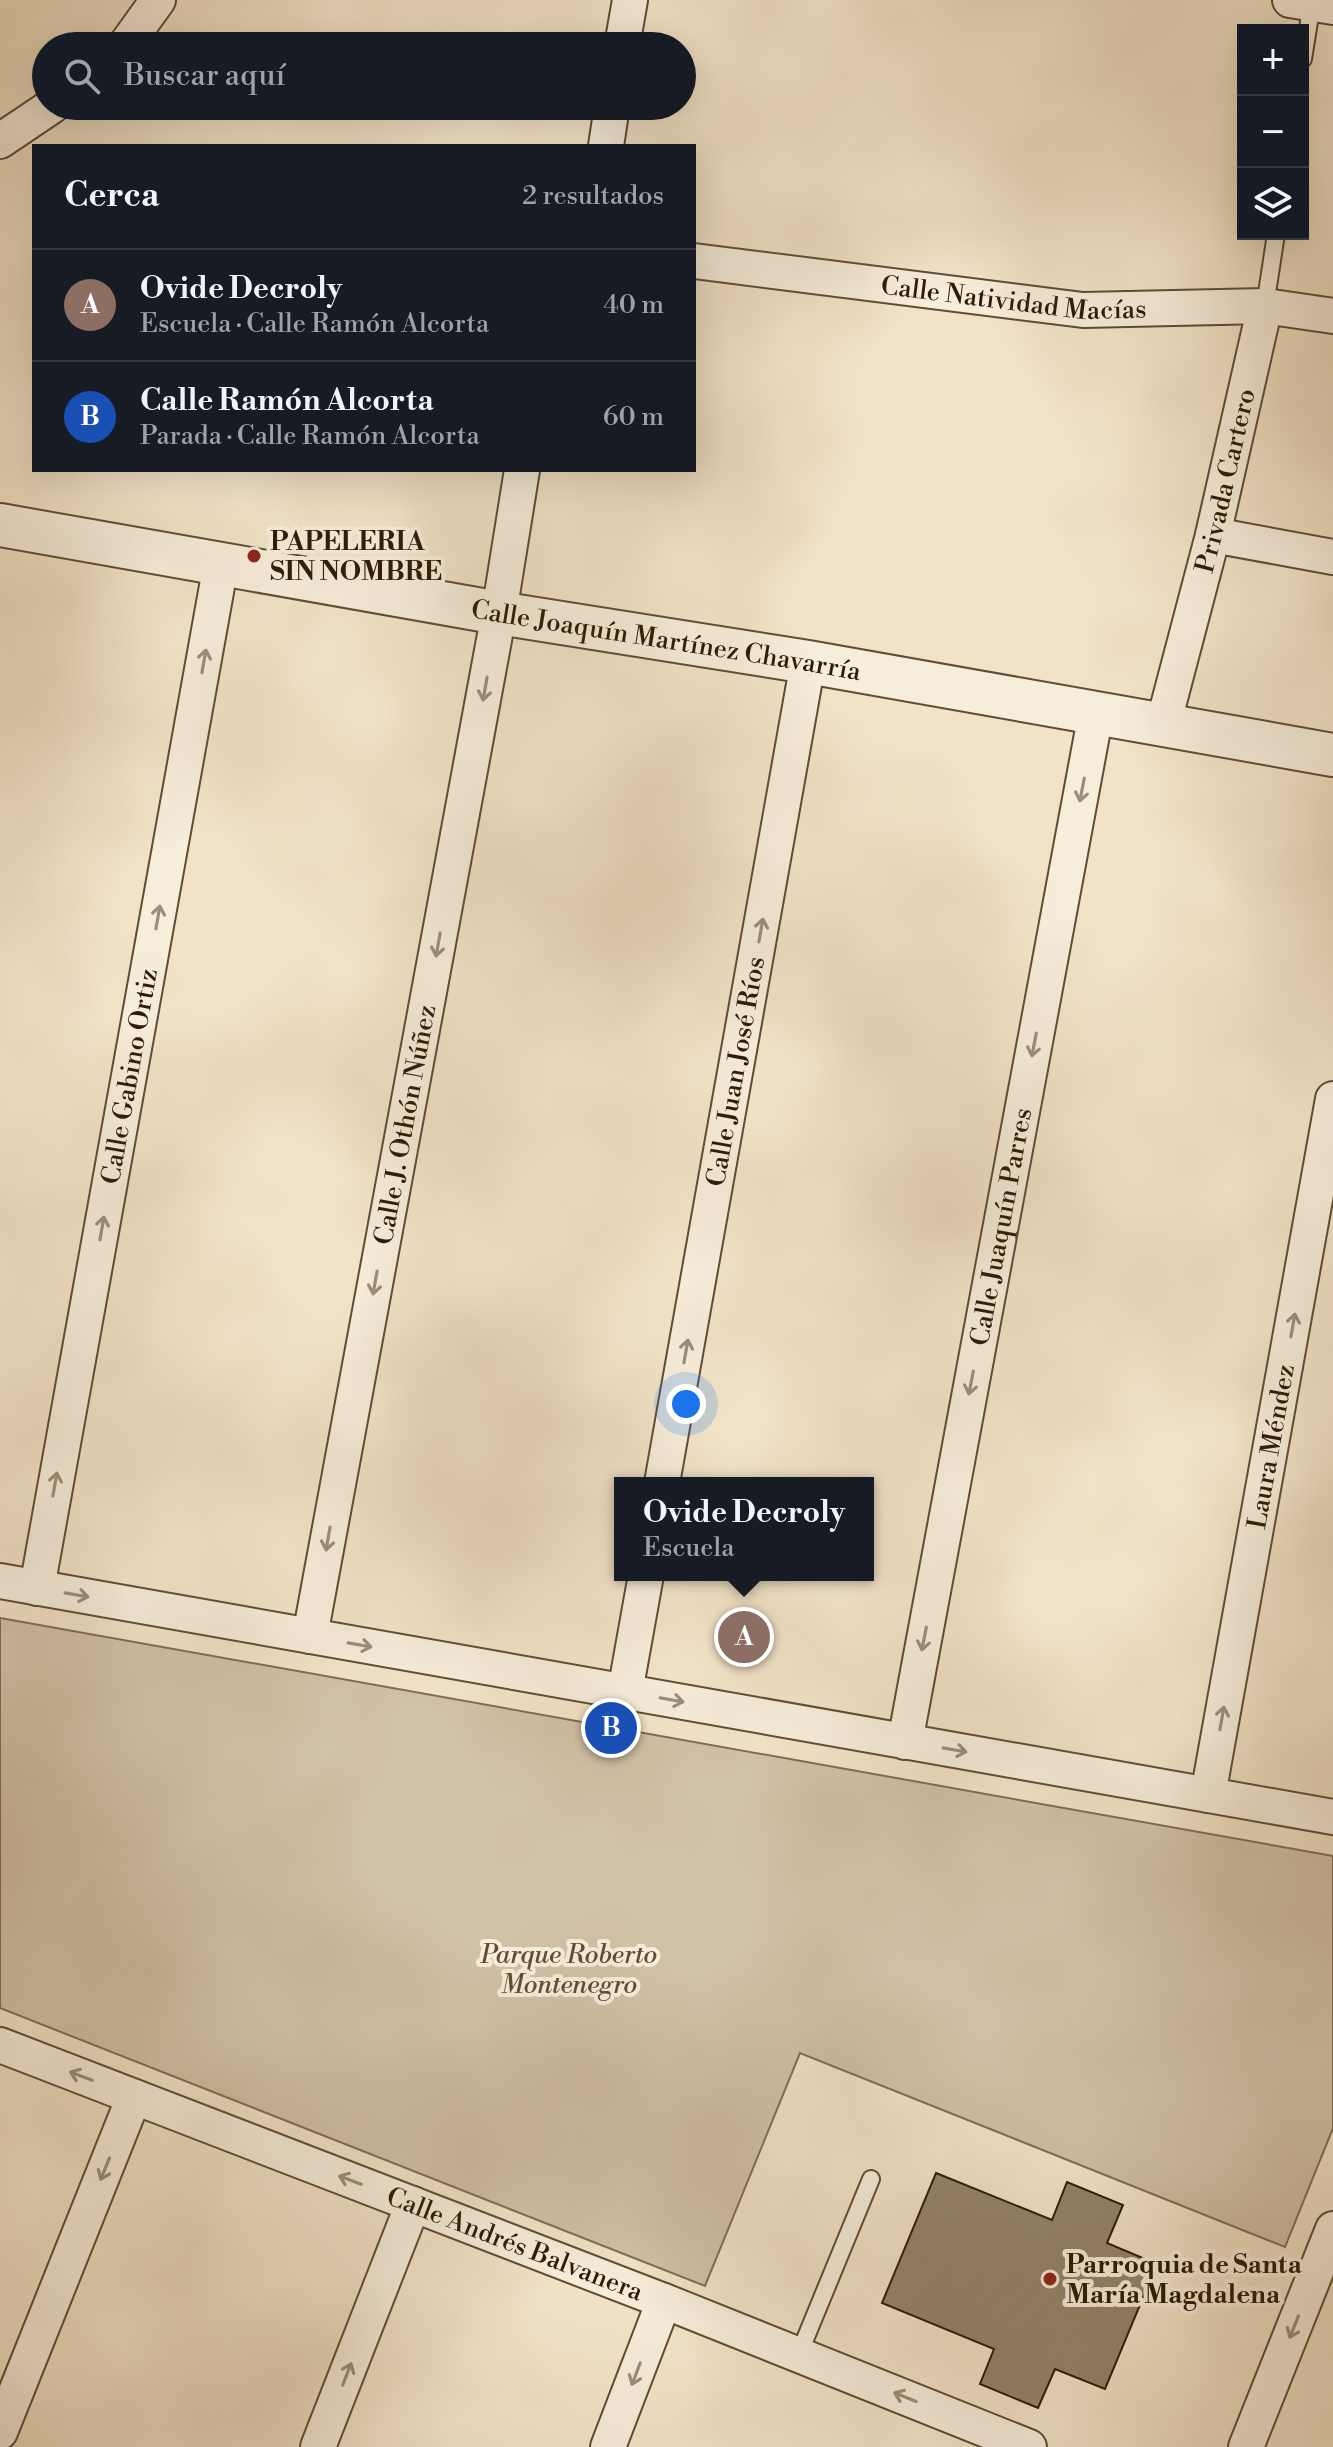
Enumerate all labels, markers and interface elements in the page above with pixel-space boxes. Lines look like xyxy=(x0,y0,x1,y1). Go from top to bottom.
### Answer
map controls xyxy=(1237,24,1309,240)
button: + xyxy=(1237,24,1309,96)
search box xyxy=(32,32,696,120)
icon: search xyxy=(60,54,104,98)
text: Buscar aquí xyxy=(124,57,286,95)
button: − xyxy=(1237,96,1309,168)
button: layers xyxy=(1237,168,1309,240)
text: Cerca xyxy=(64,175,159,217)
text: 2 resultados xyxy=(522,180,664,212)
text: Ovide Decroly xyxy=(140,270,342,308)
street label: Calle Natividad Macías xyxy=(879,270,1147,327)
text: A xyxy=(81,289,99,321)
text: 40 m xyxy=(603,289,664,321)
text: Escuela · Calle Ramón Alcorta xyxy=(140,308,489,340)
text: Calle Ramón Alcorta xyxy=(140,382,434,420)
street label: Privada Cartero xyxy=(1189,386,1263,577)
text: B xyxy=(80,401,100,433)
text: 60 m xyxy=(603,401,664,433)
text: Parada · Calle Ramón Alcorta xyxy=(140,420,480,452)
place label: PAPELERIA SIN NOMBRE xyxy=(270,526,442,588)
marker: PAPELERIA SIN NOMBRE xyxy=(245,547,263,565)
street label: Calle Joaquín Martínez Chavarría xyxy=(469,593,864,688)
one-way arrow xyxy=(197,649,212,674)
one-way arrow xyxy=(476,676,491,702)
one-way arrow xyxy=(1073,776,1088,802)
one-way arrow xyxy=(151,905,166,930)
one-way arrow xyxy=(754,917,769,943)
one-way arrow xyxy=(429,932,444,957)
street label: Calle Juan José Ríos xyxy=(700,954,772,1189)
street label: Calle Gabino Ortiz xyxy=(95,966,165,1187)
street label: Calle J. Othón Núñez xyxy=(368,1002,443,1248)
one-way arrow xyxy=(1026,1032,1041,1057)
street label: Calle Juaquín Parres xyxy=(964,1105,1039,1349)
one-way arrow xyxy=(95,1216,110,1241)
one-way arrow xyxy=(367,1270,382,1296)
one-way arrow xyxy=(1286,1312,1301,1338)
one-way arrow xyxy=(679,1339,694,1364)
street label: Laura Méndez xyxy=(1241,1362,1302,1532)
one-way arrow xyxy=(963,1370,978,1396)
your location xyxy=(666,1384,706,1424)
one-way arrow xyxy=(49,1471,64,1497)
popup xyxy=(614,1477,874,1581)
text: Ovide Decroly xyxy=(643,1494,845,1532)
one-way arrow xyxy=(320,1526,335,1551)
text: Escuela xyxy=(643,1532,734,1564)
one-way arrow xyxy=(64,1589,89,1604)
pin: A xyxy=(718,1607,770,1667)
one-way arrow xyxy=(916,1626,931,1651)
one-way arrow xyxy=(347,1639,373,1654)
one-way arrow xyxy=(658,1694,684,1709)
pin: B xyxy=(585,1698,637,1758)
one-way arrow xyxy=(1216,1706,1231,1732)
one-way arrow xyxy=(942,1744,967,1759)
park label: Parque Roberto Montenegro xyxy=(480,1939,657,2001)
one-way arrow xyxy=(70,2068,94,2082)
one-way arrow xyxy=(97,2156,112,2181)
one-way arrow xyxy=(338,2172,363,2186)
street label: Calle Andrés Balvanera xyxy=(382,2181,648,2309)
place label: Parroquia de Santa María Magdalena xyxy=(1066,2249,1303,2311)
marker: Parroquia de Santa María Magdalena xyxy=(1041,2270,1059,2288)
one-way arrow xyxy=(1286,2314,1300,2339)
one-way arrow xyxy=(628,2361,642,2385)
one-way arrow xyxy=(341,2362,355,2387)
one-way arrow xyxy=(893,2388,918,2403)

